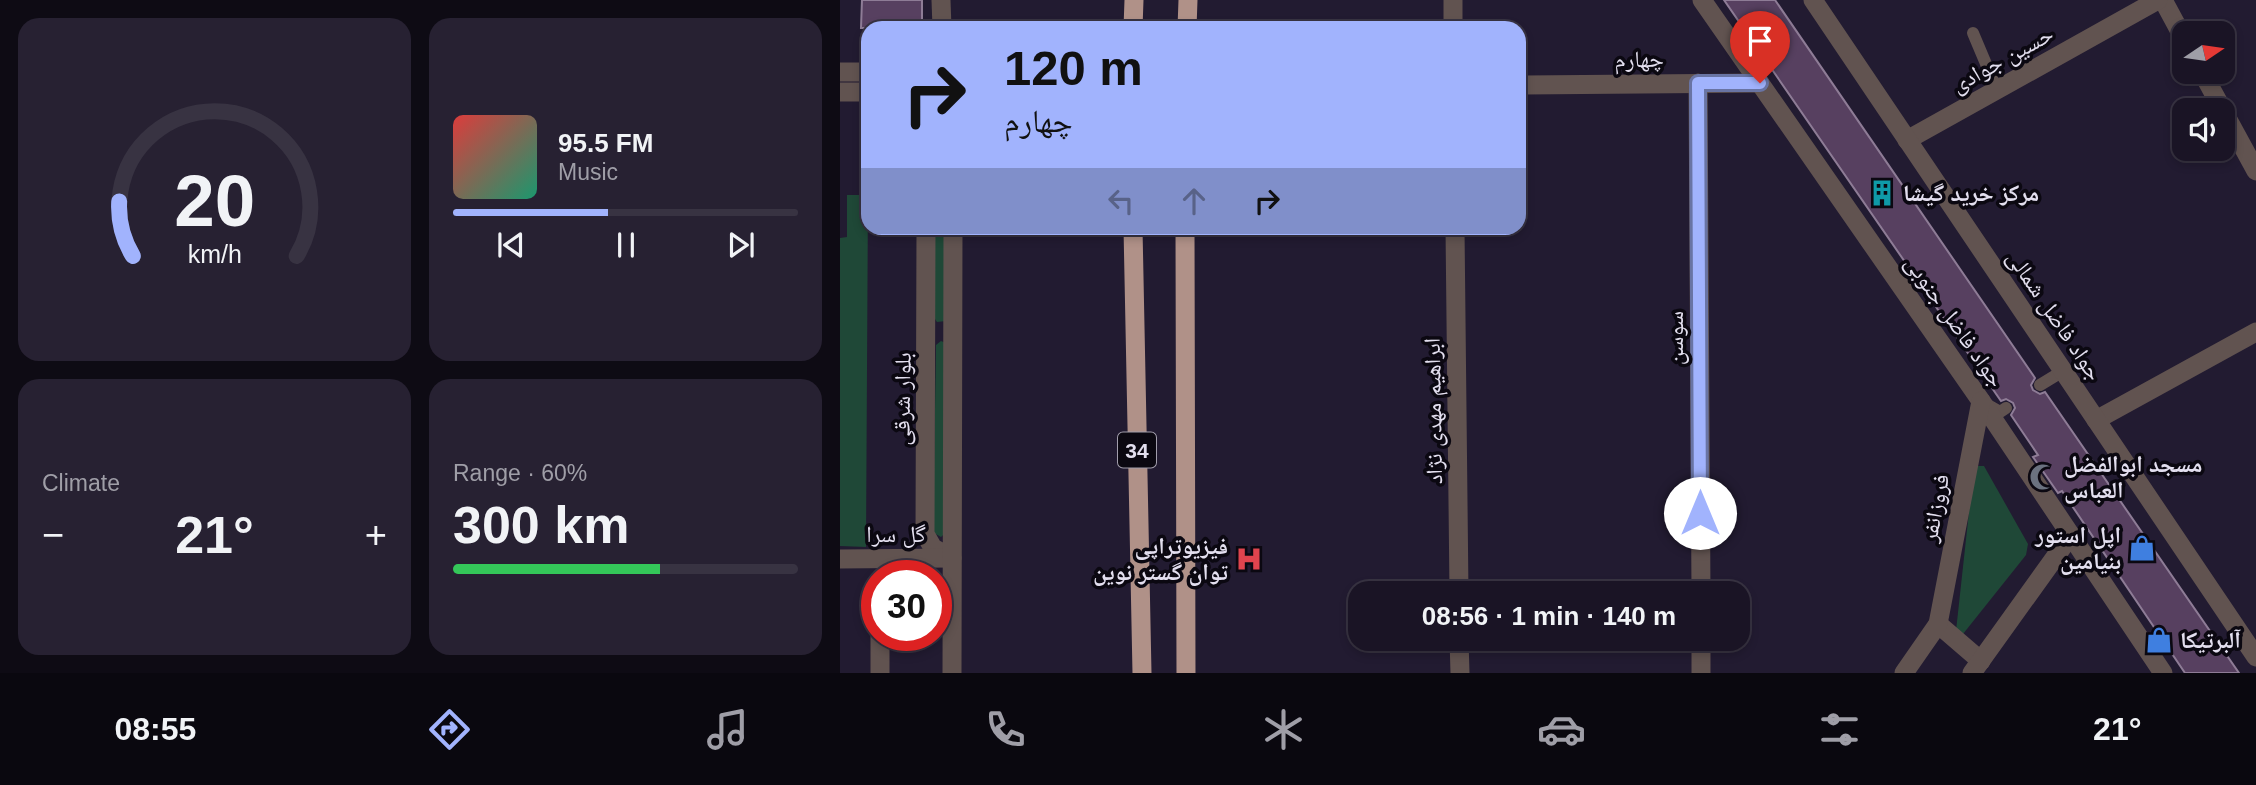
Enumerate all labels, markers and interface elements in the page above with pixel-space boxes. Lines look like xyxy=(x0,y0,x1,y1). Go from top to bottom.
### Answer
pin xyxy=(1730,11,1790,83)
street label: حسین جوادی xyxy=(1946,20,2058,99)
north arrow xyxy=(2172,21,2235,84)
map controls xyxy=(2172,21,2235,161)
icon: arrive xyxy=(1741,22,1779,60)
text: 120 m xyxy=(1004,41,1143,95)
street label: چهارم xyxy=(1614,46,1664,75)
icon: right xyxy=(889,49,980,140)
button: sound xyxy=(2172,98,2235,161)
text: چهارم xyxy=(1004,103,1073,139)
text: 95.5 FM xyxy=(558,128,653,158)
text: Music xyxy=(558,159,618,185)
text: 20 xyxy=(174,160,255,241)
building icon: مرکز خرید گیشا xyxy=(1867,178,1897,208)
place label: مرکز خرید گیشا xyxy=(1903,180,2039,207)
icon: left xyxy=(1102,182,1140,220)
icon: ahead xyxy=(1175,182,1213,220)
icon: right xyxy=(1248,182,1286,220)
icon: previous xyxy=(492,226,530,264)
icon: pause xyxy=(607,226,645,264)
icon: next xyxy=(722,226,760,264)
text: km/h xyxy=(187,240,242,268)
street label: جواد فاضل شمالی xyxy=(2001,245,2108,386)
street label: جواد فاضل جنوبی xyxy=(1899,250,2010,392)
street label: سوسن xyxy=(1662,311,1689,365)
street label: ابراهیم مهدی نژاد xyxy=(1419,338,1450,484)
street label: بلوار شرقی xyxy=(888,352,917,446)
road number: 34 xyxy=(1118,433,1156,468)
place label: مسجد ابوالفضل العباس xyxy=(2064,451,2202,504)
text: Range · 60% xyxy=(453,460,587,486)
mosque icon: مسجد ابوالفضل العباس xyxy=(2028,462,2058,492)
text: Climate xyxy=(42,470,120,496)
street label: فروزانفر xyxy=(1916,472,1954,545)
position arrow xyxy=(1663,476,1737,550)
text: 300 km xyxy=(453,496,629,554)
text: 21° xyxy=(175,506,254,564)
text: − xyxy=(42,514,64,556)
text: + xyxy=(365,514,387,556)
street label: گل سرا xyxy=(866,521,926,548)
place label: اپل استور بنیامین xyxy=(2034,522,2121,575)
place label: فیزیوتراپی توان گستر نوین xyxy=(1093,533,1229,586)
shop icon: اپل استور بنیامین xyxy=(2127,533,2157,563)
hospital icon: فیزیوتراپی توان گستر نوین xyxy=(1234,544,1264,574)
speed limit sign: 30 xyxy=(861,560,952,651)
text: 08:56 · 1 min · 140 m xyxy=(1422,601,1676,631)
shop icon: آلبرتیکا xyxy=(2144,625,2174,655)
place label: آلبرتیکا xyxy=(2180,627,2241,654)
icon: directions xyxy=(425,705,474,754)
icon: music xyxy=(703,705,752,754)
icon: phone xyxy=(981,705,1030,754)
icon: climate xyxy=(1259,705,1308,754)
icon: car xyxy=(1537,705,1586,754)
icon: filters xyxy=(1815,705,1864,754)
text: 08:55 xyxy=(114,711,196,747)
text: 21° xyxy=(2093,711,2142,747)

